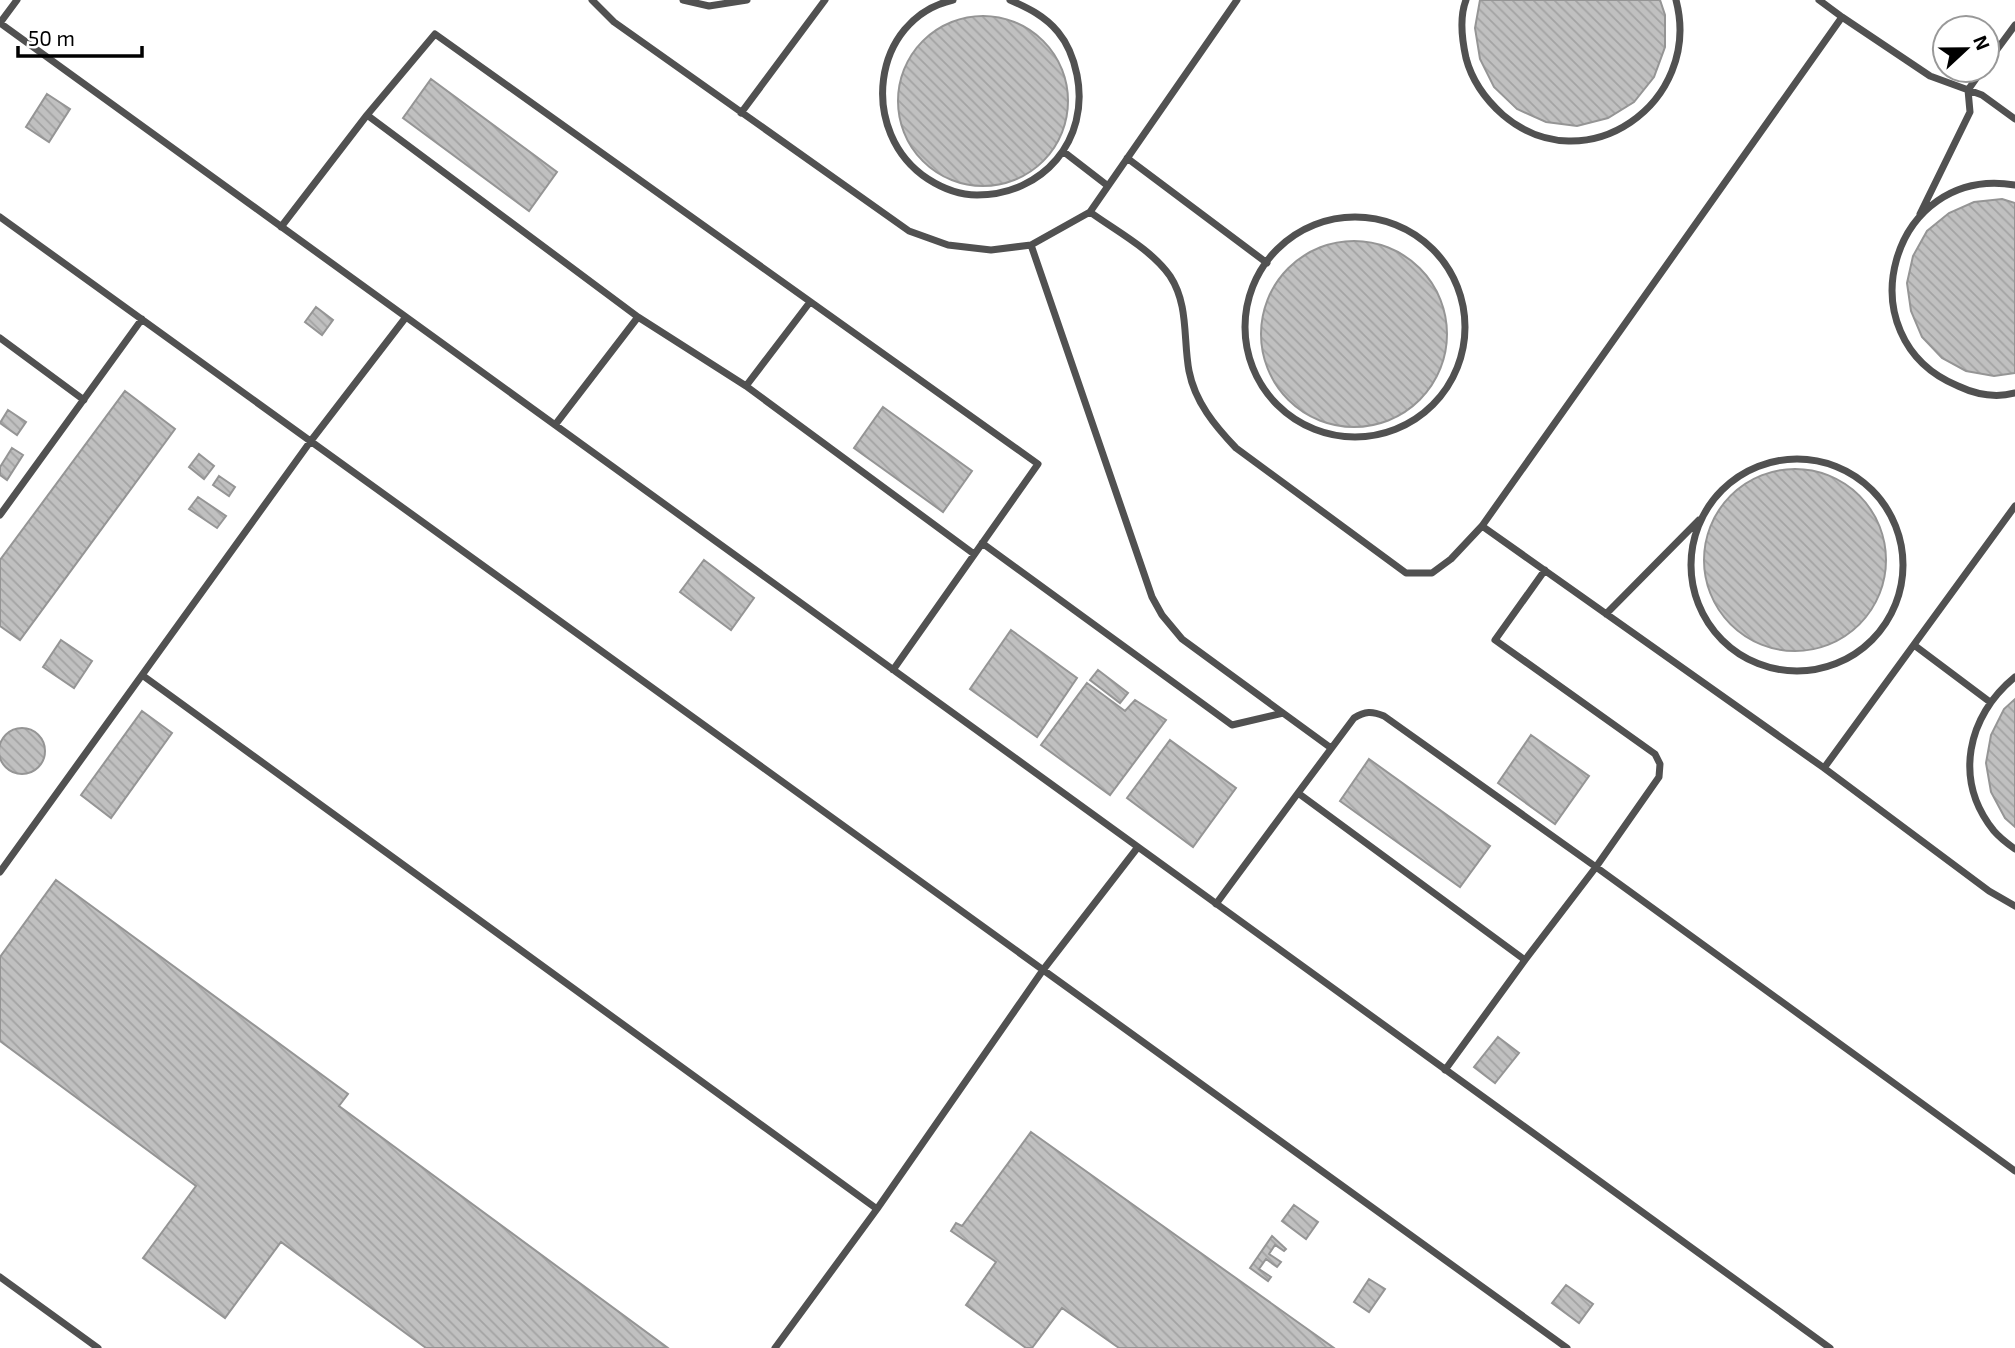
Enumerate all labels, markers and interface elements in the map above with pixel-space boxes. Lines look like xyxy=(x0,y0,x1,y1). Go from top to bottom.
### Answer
scale bar xyxy=(18,14,142,58)
north arrow xyxy=(1931,14,2001,84)
text: 50 m xyxy=(28,25,75,50)
text: N xyxy=(1969,32,1995,53)

